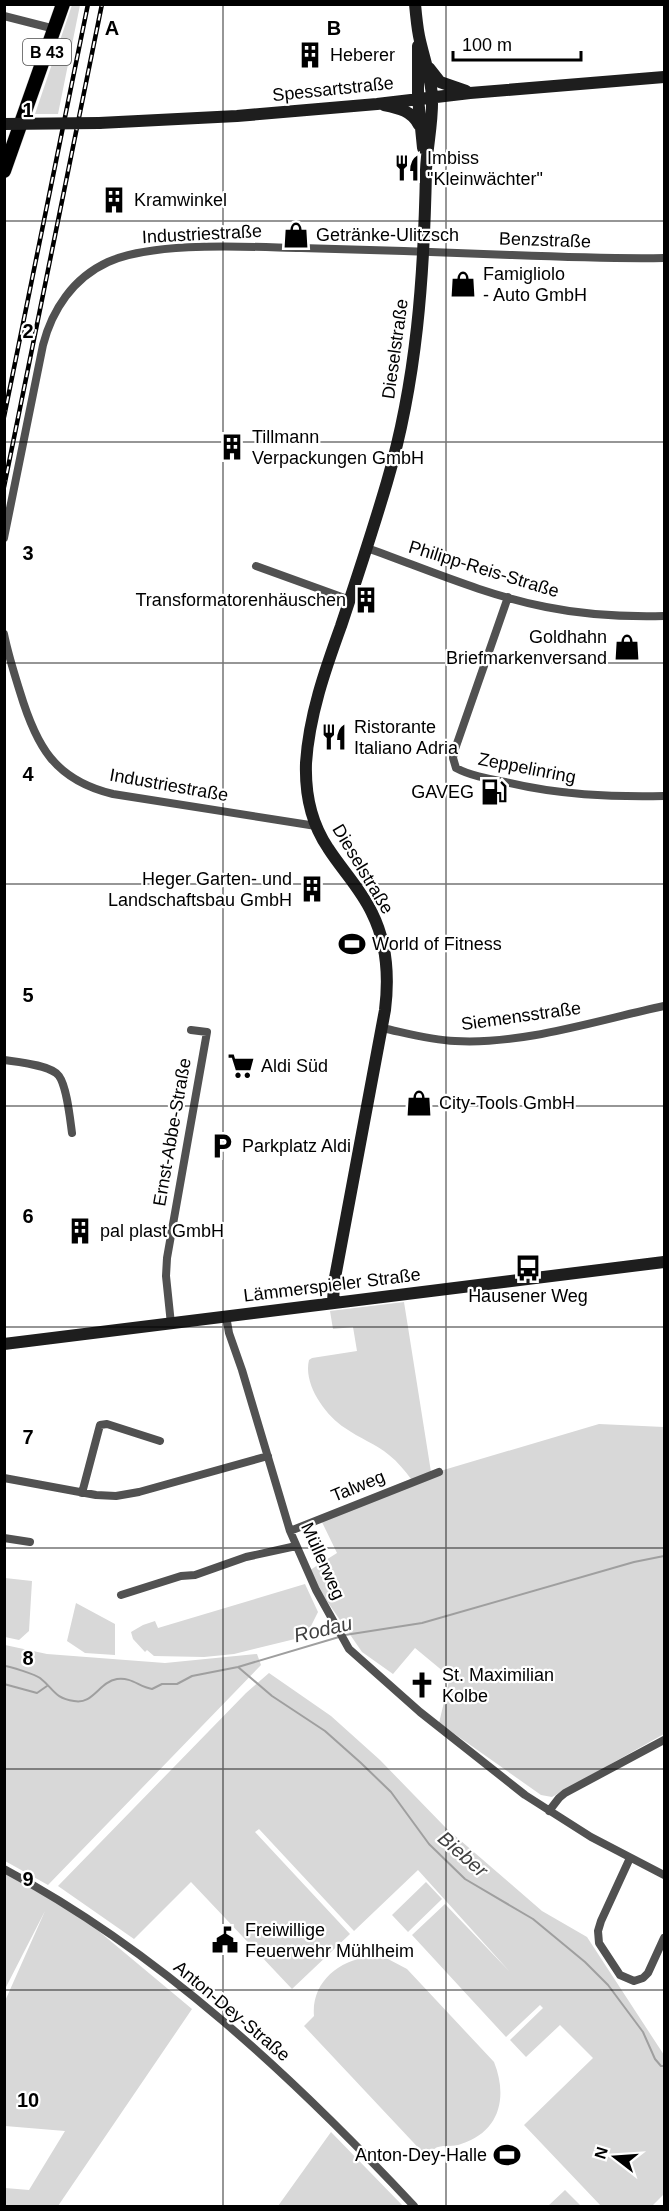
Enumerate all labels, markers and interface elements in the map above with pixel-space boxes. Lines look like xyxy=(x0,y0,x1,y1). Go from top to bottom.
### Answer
text: A xyxy=(105,17,119,39)
text: B xyxy=(327,17,341,39)
scale bar xyxy=(453,24,580,62)
text: 100 m xyxy=(462,35,512,55)
road number: B 43 xyxy=(23,39,71,65)
building icon: Heberer xyxy=(295,40,325,70)
place label: Heberer xyxy=(330,45,395,65)
street label: Spessartstraße xyxy=(271,73,395,105)
text: 1 xyxy=(22,99,34,121)
place label: Imbiss "Kleinwächter" xyxy=(427,148,543,189)
restaurant icon: Imbiss "Kleinwächter" xyxy=(392,153,422,183)
building icon: Kramwinkel xyxy=(99,185,129,215)
place label: Kramwinkel xyxy=(134,190,227,210)
shop icon: Getränke-Ulitzsch xyxy=(281,220,311,250)
street label: Industriestraße xyxy=(142,221,262,247)
place label: Getränke-Ulitzsch xyxy=(316,225,459,245)
street label: Benzstraße xyxy=(499,228,591,252)
place label: Famigliolo - Auto GmbH xyxy=(483,264,587,305)
shop icon: Famigliolo - Auto GmbH xyxy=(448,269,478,299)
street label: Dieselstraße xyxy=(378,298,412,400)
text: 2 xyxy=(22,320,34,342)
place label: Tillmann Verpackungen GmbH xyxy=(252,427,424,468)
building icon: Tillmann Verpackungen GmbH xyxy=(217,432,247,462)
street label: Philipp-Reis-Straße xyxy=(406,537,562,601)
text: 3 xyxy=(22,542,34,564)
building icon: Transformatorenhäuschen xyxy=(351,585,381,615)
place label: Transformatorenhäuschen xyxy=(136,590,346,610)
place label: Goldhahn Briefmarkenversand xyxy=(446,627,607,668)
shop icon: Goldhahn Briefmarkenversand xyxy=(612,632,642,662)
place label: Ristorante Italiano Adria xyxy=(354,717,459,758)
restaurant icon: Ristorante Italiano Adria xyxy=(319,722,349,752)
street label: Zeppelinring xyxy=(476,749,578,787)
text: 4 xyxy=(22,763,34,785)
street label: Industriestraße xyxy=(108,765,230,805)
fuel station icon: GAVEG xyxy=(479,777,509,807)
place label: GAVEG xyxy=(411,782,474,802)
street label: Dieselstraße xyxy=(328,821,398,917)
place label: Heger Garten- und Landschaftsbau GmbH xyxy=(108,869,292,910)
building icon: Heger Garten- und Landschaftsbau GmbH xyxy=(297,874,327,904)
sports icon: World of Fitness xyxy=(337,929,367,959)
place label: World of Fitness xyxy=(372,934,502,954)
text: 5 xyxy=(22,984,34,1006)
street label: Siemensstraße xyxy=(460,998,582,1034)
supermarket icon: Aldi Süd xyxy=(226,1051,256,1081)
street label: Ernst-Abbe-Straße xyxy=(149,1056,195,1208)
place label: Aldi Süd xyxy=(261,1056,328,1076)
shop icon: City-Tools GmbH xyxy=(404,1088,434,1118)
place label: City-Tools GmbH xyxy=(439,1093,575,1113)
parking icon: Parkplatz Aldi xyxy=(207,1131,237,1161)
place label: Parkplatz Aldi xyxy=(242,1136,351,1156)
text: 6 xyxy=(22,1205,34,1227)
building icon: pal plast GmbH xyxy=(65,1216,95,1246)
place label: pal plast GmbH xyxy=(100,1221,224,1241)
bus stop icon: Hausener Weg xyxy=(513,1253,543,1283)
street label: Lämmerspieler Straße xyxy=(242,1264,422,1306)
place label: Hausener Weg xyxy=(468,1286,588,1306)
text: 7 xyxy=(22,1426,34,1448)
street label: Talweg xyxy=(328,1466,388,1506)
street label: Müllerweg xyxy=(297,1519,349,1603)
water label: Rodau xyxy=(292,1612,354,1646)
text: 8 xyxy=(22,1647,34,1669)
place label: St. Maximilian Kolbe xyxy=(442,1665,554,1706)
church icon: St. Maximilian Kolbe xyxy=(407,1670,437,1700)
water label: Bieber xyxy=(434,1827,493,1882)
text: 9 xyxy=(22,1868,34,1890)
place label: Freiwillige Feuerwehr Mühlheim xyxy=(245,1920,414,1961)
public building icon: Freiwillige Feuerwehr Mühlheim xyxy=(210,1925,240,1955)
street label: Anton-Dey-Straße xyxy=(170,1957,294,2065)
text: 10 xyxy=(17,2089,39,2111)
north arrow xyxy=(585,2127,645,2187)
sports icon: Anton-Dey-Halle xyxy=(492,2140,522,2170)
place label: Anton-Dey-Halle xyxy=(355,2145,487,2165)
text: N xyxy=(591,2145,611,2161)

